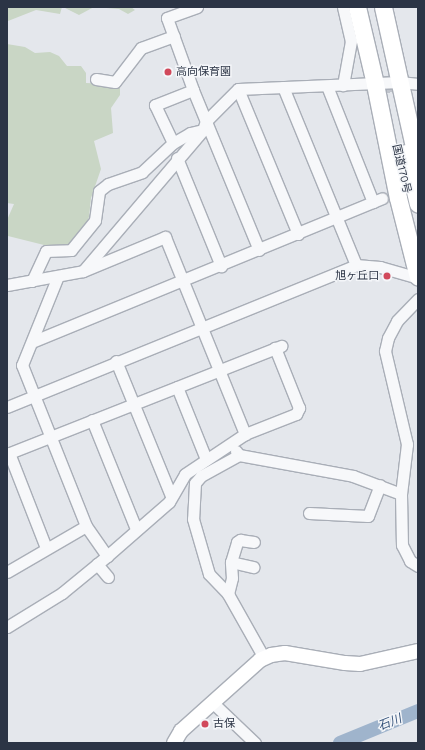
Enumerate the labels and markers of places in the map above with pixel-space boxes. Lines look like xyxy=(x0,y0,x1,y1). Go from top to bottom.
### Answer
place label: 高向保育園 xyxy=(176,65,231,79)
marker: 高向保育園 xyxy=(163,67,173,77)
place label: 旭ヶ丘口 xyxy=(335,269,379,283)
marker: 旭ヶ丘口 xyxy=(382,271,392,281)
place label: 古保 xyxy=(213,717,235,731)
marker: 古保 xyxy=(200,719,210,729)

